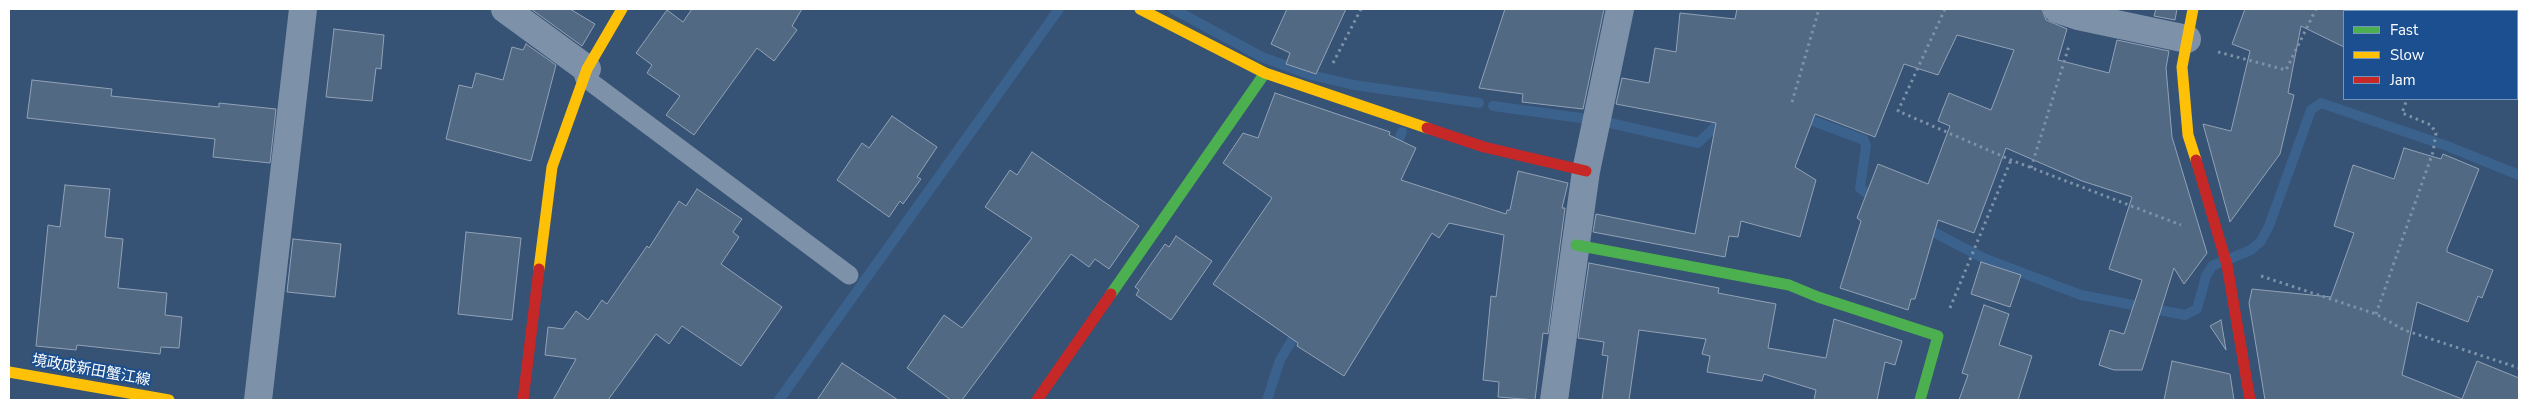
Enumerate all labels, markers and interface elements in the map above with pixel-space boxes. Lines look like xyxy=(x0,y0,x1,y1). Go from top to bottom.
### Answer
legend xyxy=(2343,10,2518,100)
text: Fast xyxy=(2390,20,2418,40)
text: Slow xyxy=(2390,45,2424,65)
text: Jam xyxy=(2390,70,2416,90)
street label: 境政成新田蟹江線 xyxy=(30,352,152,390)

